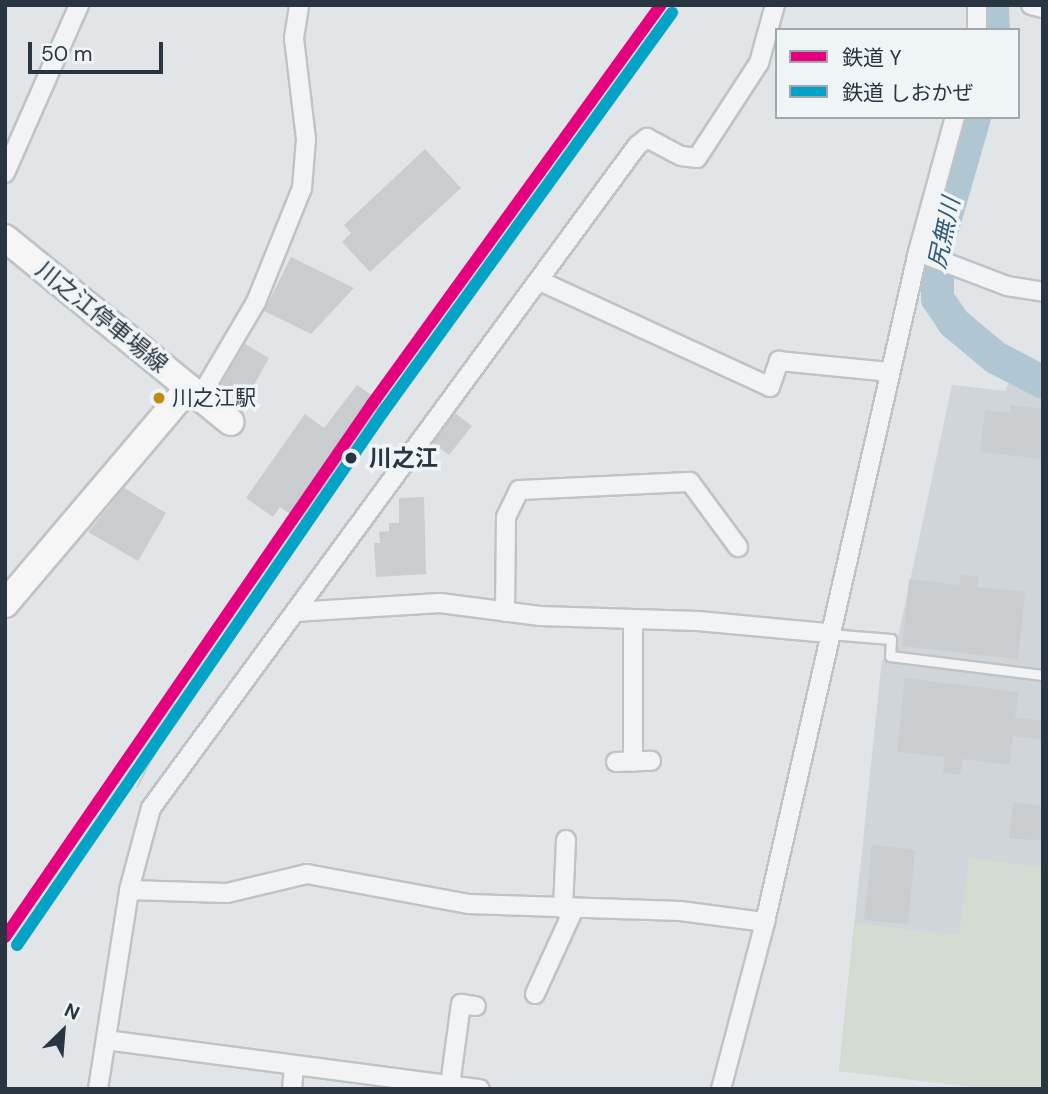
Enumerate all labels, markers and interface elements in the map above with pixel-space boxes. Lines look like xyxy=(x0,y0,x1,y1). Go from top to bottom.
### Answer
scale bar xyxy=(32,28,166,72)
legend xyxy=(775,28,1020,119)
text: 50 m xyxy=(41,40,92,68)
text: 鉄道 Y xyxy=(842,44,902,72)
text: 鉄道 しおかぜ xyxy=(842,79,974,107)
water label: 尻無川 xyxy=(922,195,966,271)
street label: 川之江停車場線 xyxy=(31,256,173,378)
place label: 川之江駅 xyxy=(172,385,256,411)
marker: 川之江駅 xyxy=(152,391,166,405)
place label: 川之江 xyxy=(369,444,438,472)
marker: 川之江 xyxy=(339,446,363,470)
north arrow xyxy=(28,996,98,1066)
text: N xyxy=(61,997,84,1026)

